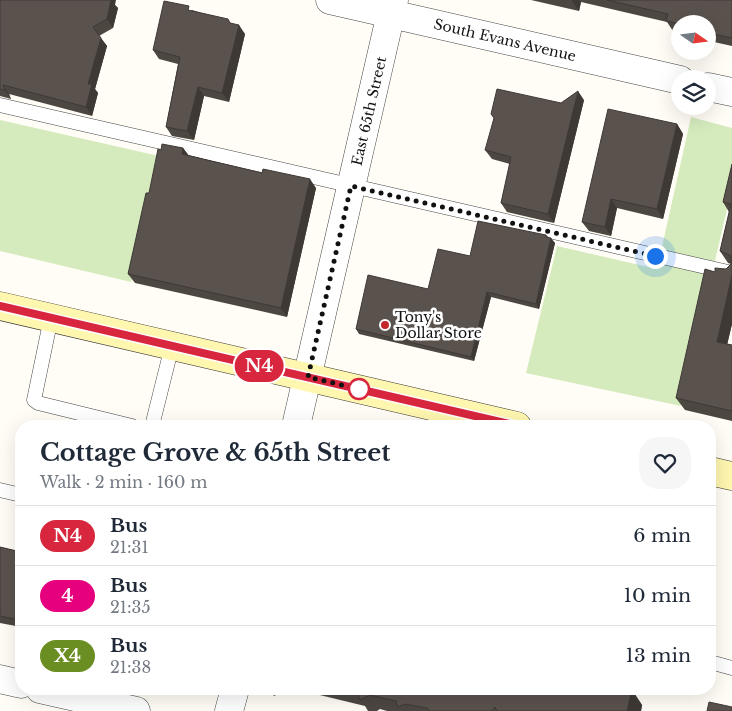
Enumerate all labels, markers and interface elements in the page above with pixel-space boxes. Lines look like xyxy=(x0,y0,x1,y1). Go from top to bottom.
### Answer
street label: South Evans Avenue xyxy=(432,15,578,65)
north arrow xyxy=(671,15,716,60)
map controls xyxy=(671,15,716,115)
street label: East 65th Street xyxy=(348,54,390,167)
button: layers xyxy=(671,70,716,115)
your location xyxy=(643,244,668,269)
place label: Tony's Dollar Store xyxy=(395,308,482,342)
marker: Tony's Dollar Store xyxy=(379,319,391,331)
line badge: N4 xyxy=(236,350,282,382)
text: N4 xyxy=(245,355,273,377)
unlabelled marker xyxy=(348,378,370,400)
button: heart xyxy=(639,437,691,489)
text: Cottage Grove & 65th Street xyxy=(40,438,391,467)
text: Walk · 2 min · 160 m xyxy=(40,472,207,492)
text: Bus xyxy=(110,514,147,537)
text: 6 min xyxy=(633,524,691,547)
text: N4 xyxy=(53,525,82,547)
text: 21:31 xyxy=(110,537,149,557)
text: Bus xyxy=(110,574,147,597)
text: 10 min xyxy=(624,584,691,607)
text: 4 xyxy=(62,585,73,607)
text: 21:35 xyxy=(110,597,151,617)
text: Bus xyxy=(110,634,147,657)
text: 13 min xyxy=(625,644,691,667)
text: X4 xyxy=(54,645,81,667)
text: 21:38 xyxy=(110,657,151,677)

